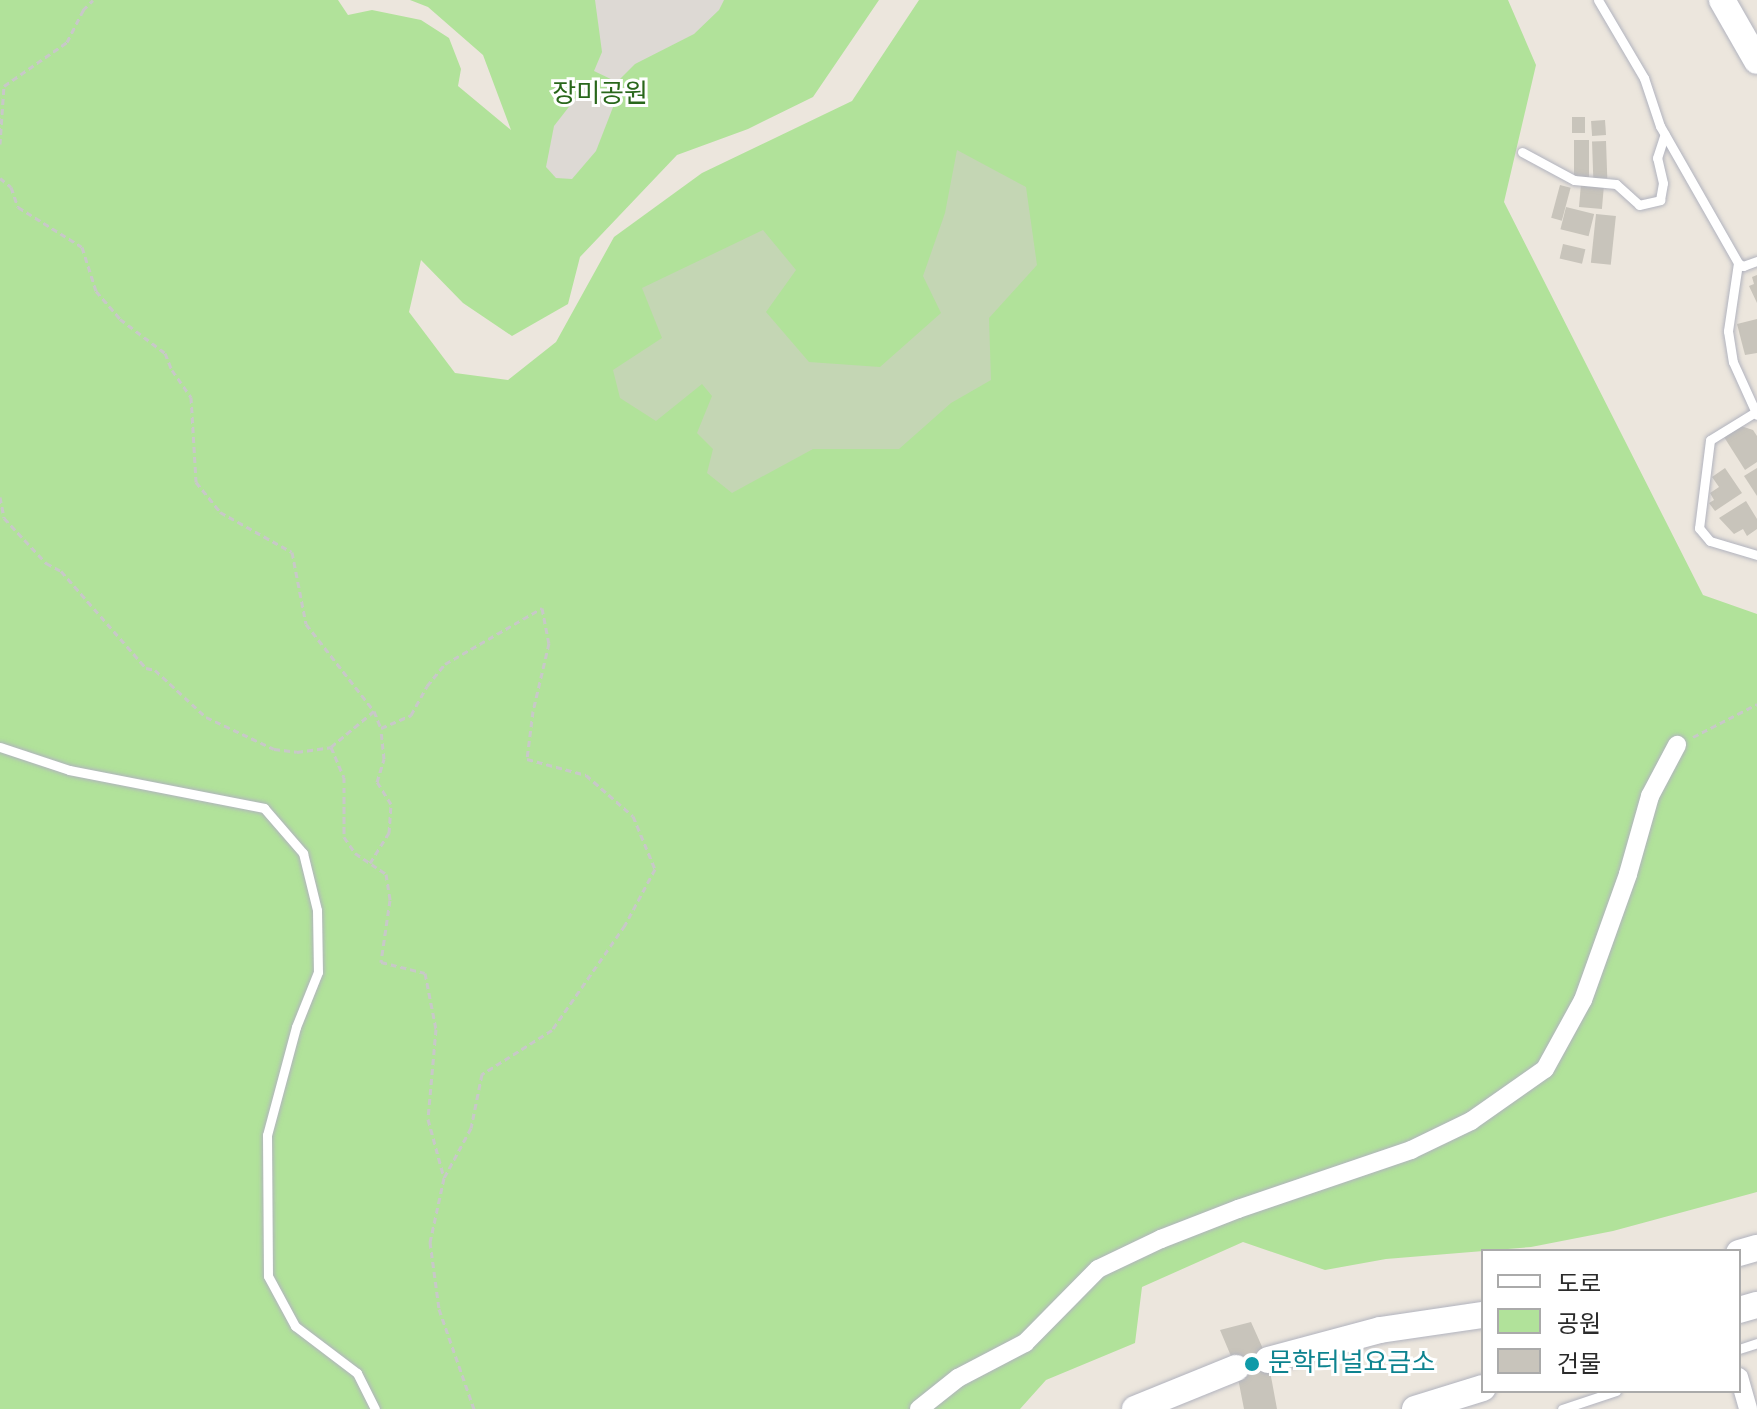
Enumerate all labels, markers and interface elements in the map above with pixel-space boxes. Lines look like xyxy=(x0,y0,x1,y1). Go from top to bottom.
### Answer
park label: 장미공원 xyxy=(552,79,648,111)
legend xyxy=(1481,1249,1741,1393)
text: 도로 xyxy=(1557,1270,1601,1299)
text: 공원 xyxy=(1557,1310,1601,1339)
place label: 문학터널요금소 xyxy=(1268,1348,1435,1380)
text: 건물 xyxy=(1557,1350,1601,1379)
marker: 문학터널요금소 xyxy=(1243,1355,1261,1373)

